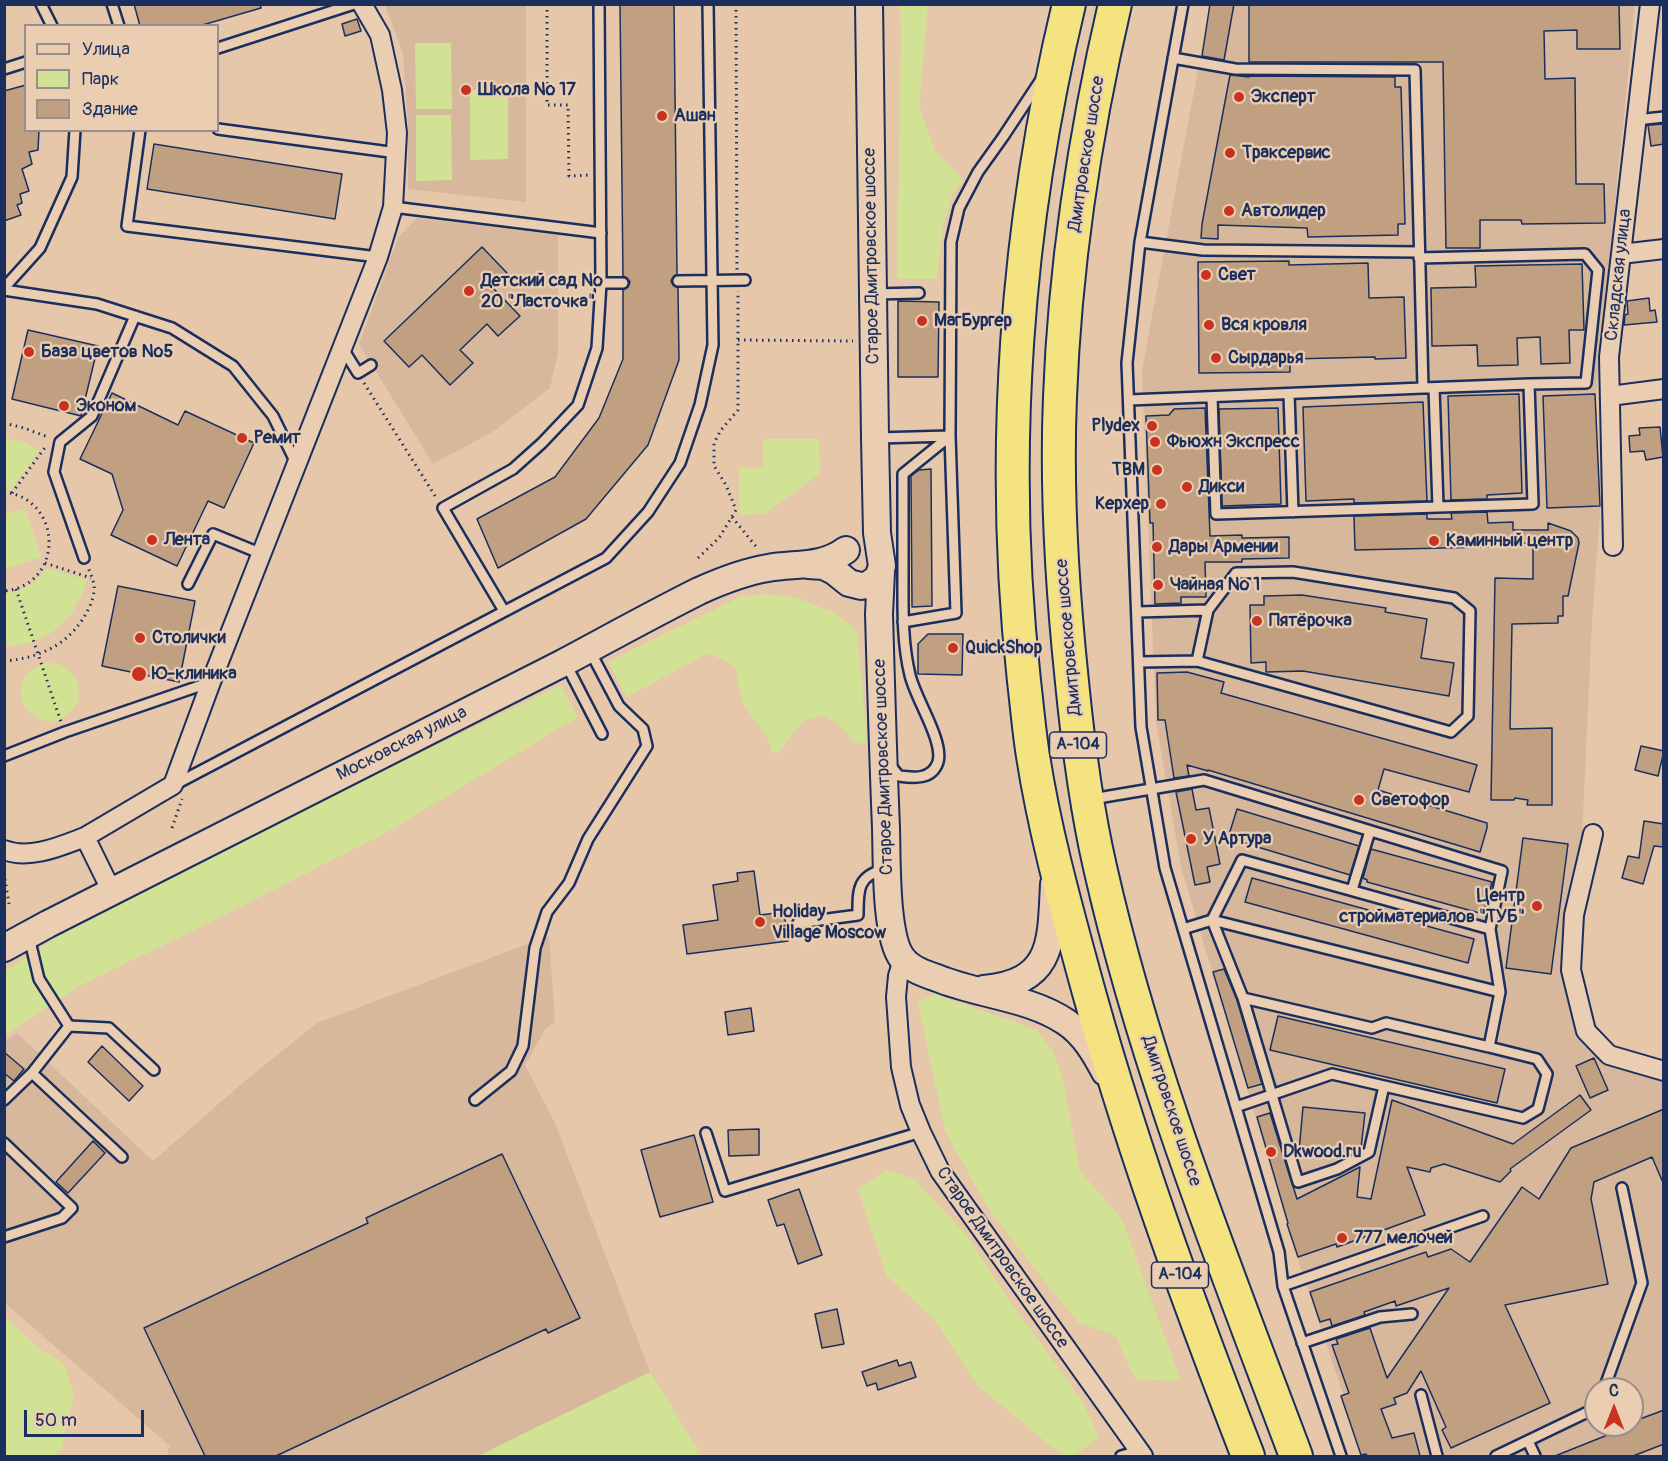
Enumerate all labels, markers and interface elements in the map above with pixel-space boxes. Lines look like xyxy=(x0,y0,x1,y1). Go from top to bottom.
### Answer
legend xyxy=(24,24,219,132)
text: Улица xyxy=(82,38,130,61)
text: Парк xyxy=(82,68,119,91)
street label: Дмитровское шоссе xyxy=(1064,75,1110,233)
place label: Школа № 17 xyxy=(478,79,576,101)
marker: Школа № 17 xyxy=(459,83,473,97)
place label: Эксперт xyxy=(1251,86,1316,108)
marker: Эксперт xyxy=(1232,90,1246,104)
text: Здание xyxy=(82,98,138,121)
place label: Ашан xyxy=(674,105,716,127)
marker: Ашан xyxy=(655,109,669,123)
place label: Траксервис xyxy=(1242,142,1331,164)
marker: Траксервис xyxy=(1223,146,1237,160)
street label: Старое Дмитровское шоссе xyxy=(859,148,885,364)
place label: Автолидер xyxy=(1241,200,1326,222)
marker: Автолидер xyxy=(1222,204,1236,218)
street label: Складская улица xyxy=(1601,208,1637,342)
place label: Свет xyxy=(1218,264,1256,286)
marker: Свет xyxy=(1199,268,1213,282)
place label: Детский сад № 20 "Ласточка" xyxy=(481,270,603,312)
marker: Детский сад № 20 "Ласточка" xyxy=(462,284,476,298)
place label: МагБургер xyxy=(934,310,1012,332)
marker: МагБургер xyxy=(915,314,929,328)
place label: Вся кровля xyxy=(1221,314,1307,336)
marker: Вся кровля xyxy=(1202,318,1216,332)
place label: База цветов №5 xyxy=(41,341,173,363)
marker: База цветов №5 xyxy=(22,345,36,359)
place label: Сырдарья xyxy=(1228,347,1304,369)
marker: Сырдарья xyxy=(1209,351,1223,365)
place label: Эконом xyxy=(76,395,136,417)
marker: Эконом xyxy=(57,399,71,413)
place label: Plydex xyxy=(1091,415,1140,437)
marker: Plydex xyxy=(1145,419,1159,433)
place label: Ремит xyxy=(254,427,301,449)
marker: Ремит xyxy=(235,431,249,445)
place label: Фьюжн Экспресс xyxy=(1167,431,1300,453)
marker: Фьюжн Экспресс xyxy=(1148,435,1162,449)
place label: ТВМ xyxy=(1112,459,1145,481)
marker: ТВМ xyxy=(1150,463,1164,477)
place label: Дикси xyxy=(1199,476,1244,498)
marker: Дикси xyxy=(1180,480,1194,494)
place label: Керхер xyxy=(1095,493,1149,515)
marker: Керхер xyxy=(1154,497,1168,511)
place label: Лента xyxy=(164,529,210,551)
place label: Каминный центр xyxy=(1446,530,1573,552)
marker: Лента xyxy=(145,533,159,547)
marker: Каминный центр xyxy=(1427,534,1441,548)
place label: Дары Армении xyxy=(1169,536,1278,558)
marker: Дары Армении xyxy=(1150,540,1164,554)
street label: Дмитровское шоссе xyxy=(1051,558,1087,716)
place label: Чайная № 1 xyxy=(1170,574,1260,596)
marker: Чайная № 1 xyxy=(1151,578,1165,592)
place label: Пятёрочка xyxy=(1269,610,1352,632)
marker: Пятёрочка xyxy=(1250,614,1264,628)
place label: Столички xyxy=(152,627,226,649)
marker: Столички xyxy=(133,631,147,645)
place label: QuickShop xyxy=(965,637,1042,659)
marker: QuickShop xyxy=(946,641,960,655)
street label: Старое Дмитровское шоссе xyxy=(869,658,899,876)
place label: Ю-клиника xyxy=(152,663,237,685)
marker: Ю-клиника xyxy=(130,665,148,683)
street label: Московская улица xyxy=(333,702,471,786)
road number: А-104 xyxy=(1050,732,1106,758)
place label: Светофор xyxy=(1371,789,1449,811)
marker: Светофор xyxy=(1352,793,1366,807)
place label: У Артура xyxy=(1203,828,1271,850)
marker: У Артура xyxy=(1184,832,1198,846)
place label: Центр стройматериалов "ТУБ" xyxy=(1339,885,1525,928)
marker: Центр стройматериалов "ТУБ" xyxy=(1530,899,1544,913)
place label: Holiday Village Moscow xyxy=(772,901,886,944)
marker: Holiday Village Moscow xyxy=(753,915,767,929)
street label: Дмитровское шоссе xyxy=(1136,1033,1206,1189)
place label: Dkwood.ru xyxy=(1283,1141,1362,1163)
marker: Dkwood.ru xyxy=(1264,1145,1278,1159)
street label: Старое Дмитровское шоссе xyxy=(931,1163,1073,1353)
place label: 777 мелочей xyxy=(1354,1227,1453,1249)
marker: 777 мелочей xyxy=(1335,1231,1349,1245)
road number: А-104 xyxy=(1152,1262,1208,1288)
north arrow xyxy=(1584,1377,1644,1437)
text: С xyxy=(1609,1381,1619,1401)
scale bar xyxy=(27,1398,147,1436)
text: 50 m xyxy=(35,1409,77,1432)

